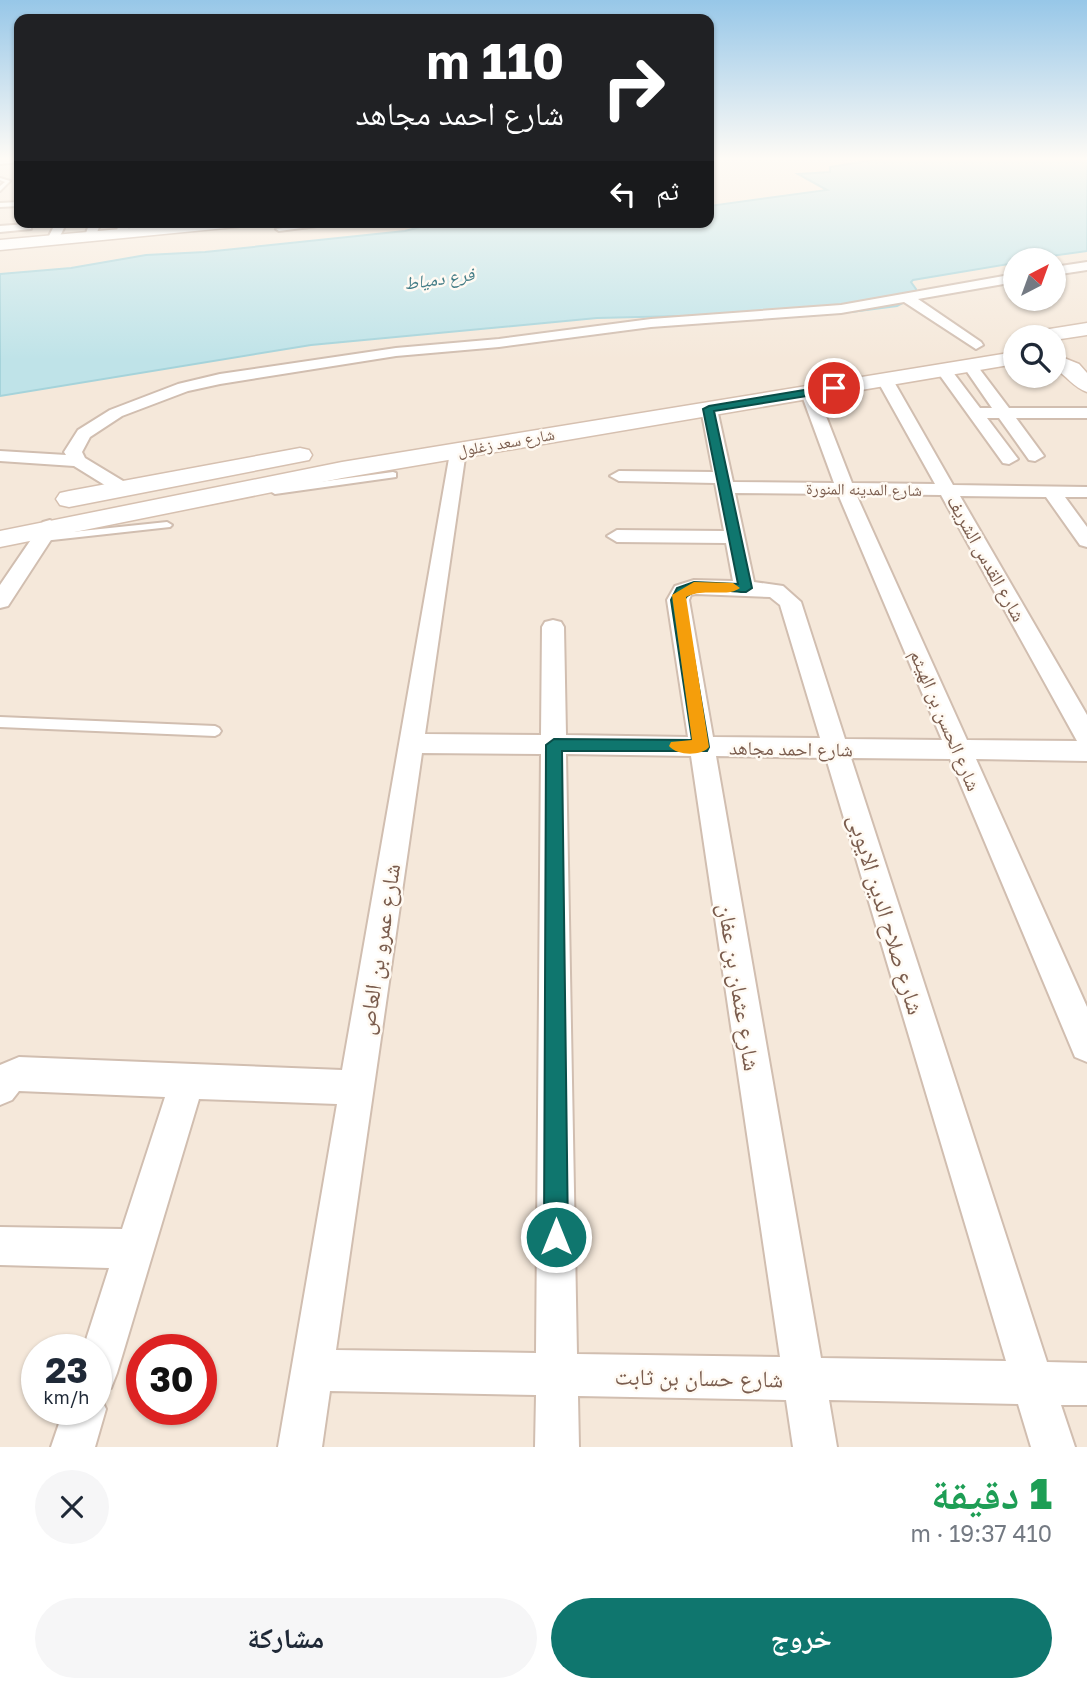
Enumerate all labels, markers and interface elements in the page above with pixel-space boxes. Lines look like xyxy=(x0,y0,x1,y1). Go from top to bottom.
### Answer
text: 110 m xyxy=(427,31,564,90)
icon: right xyxy=(588,42,679,133)
text: شارع احمد مجاهد xyxy=(355,94,564,132)
icon: left xyxy=(604,175,642,213)
text: ثم xyxy=(656,175,679,206)
north arrow xyxy=(1003,248,1066,312)
map controls xyxy=(1003,248,1066,388)
water label: فرع دمياط xyxy=(402,262,477,296)
button: search xyxy=(1003,325,1066,388)
pin xyxy=(804,358,864,418)
icon: arrive xyxy=(815,369,853,407)
street label: شارع سعد زغلول xyxy=(456,424,556,461)
street label: شارع المدينه المنورة xyxy=(806,478,922,501)
street label: شارع القدس الشريف xyxy=(942,491,1031,626)
street label: شارع الحسن بن الهيثم xyxy=(904,646,986,795)
street label: شارع احمد مجاهد xyxy=(729,735,853,762)
street label: شارع صلاح الدين الايوبى xyxy=(841,810,931,1018)
street label: شارع عمرو بن العاص xyxy=(351,861,407,1037)
street label: شارع عثمان بن عفان xyxy=(711,901,767,1073)
position arrow xyxy=(519,1200,593,1274)
speed limit sign: 30 xyxy=(126,1334,217,1425)
text: 23 xyxy=(45,1349,88,1391)
street label: شارع حسان بن ثابت xyxy=(614,1362,784,1394)
text: km/h xyxy=(44,1386,89,1408)
text: 1 دقيقة xyxy=(931,1468,1052,1518)
button: close xyxy=(35,1470,109,1544)
text: 410 m · 19:37 xyxy=(910,1519,1052,1547)
button: مشاركة xyxy=(35,1598,537,1678)
button: خروج xyxy=(551,1598,1052,1678)

